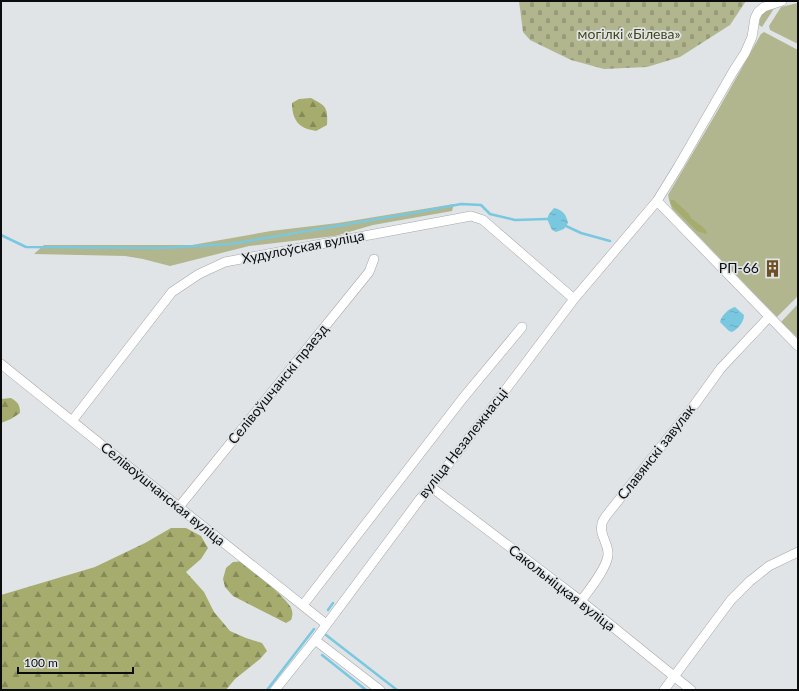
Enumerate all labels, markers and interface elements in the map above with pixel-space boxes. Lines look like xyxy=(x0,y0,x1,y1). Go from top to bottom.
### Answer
park label: могілкі «Білева» xyxy=(578,25,680,42)
street label: Худулоўская вуліца xyxy=(240,226,366,267)
building icon: РП-66 xyxy=(762,258,782,278)
place label: РП-66 xyxy=(719,259,759,276)
street label: Селівоўшчанскі праезд xyxy=(224,320,331,447)
street label: вуліца Незалежнасці xyxy=(414,384,511,501)
street label: Славянскі завулак xyxy=(613,400,698,503)
street label: Селівоўшчанская вуліца xyxy=(98,438,229,549)
street label: Сакольніцкая вуліца xyxy=(506,541,619,635)
scale bar xyxy=(18,649,133,675)
text: 100 m xyxy=(24,655,58,670)

